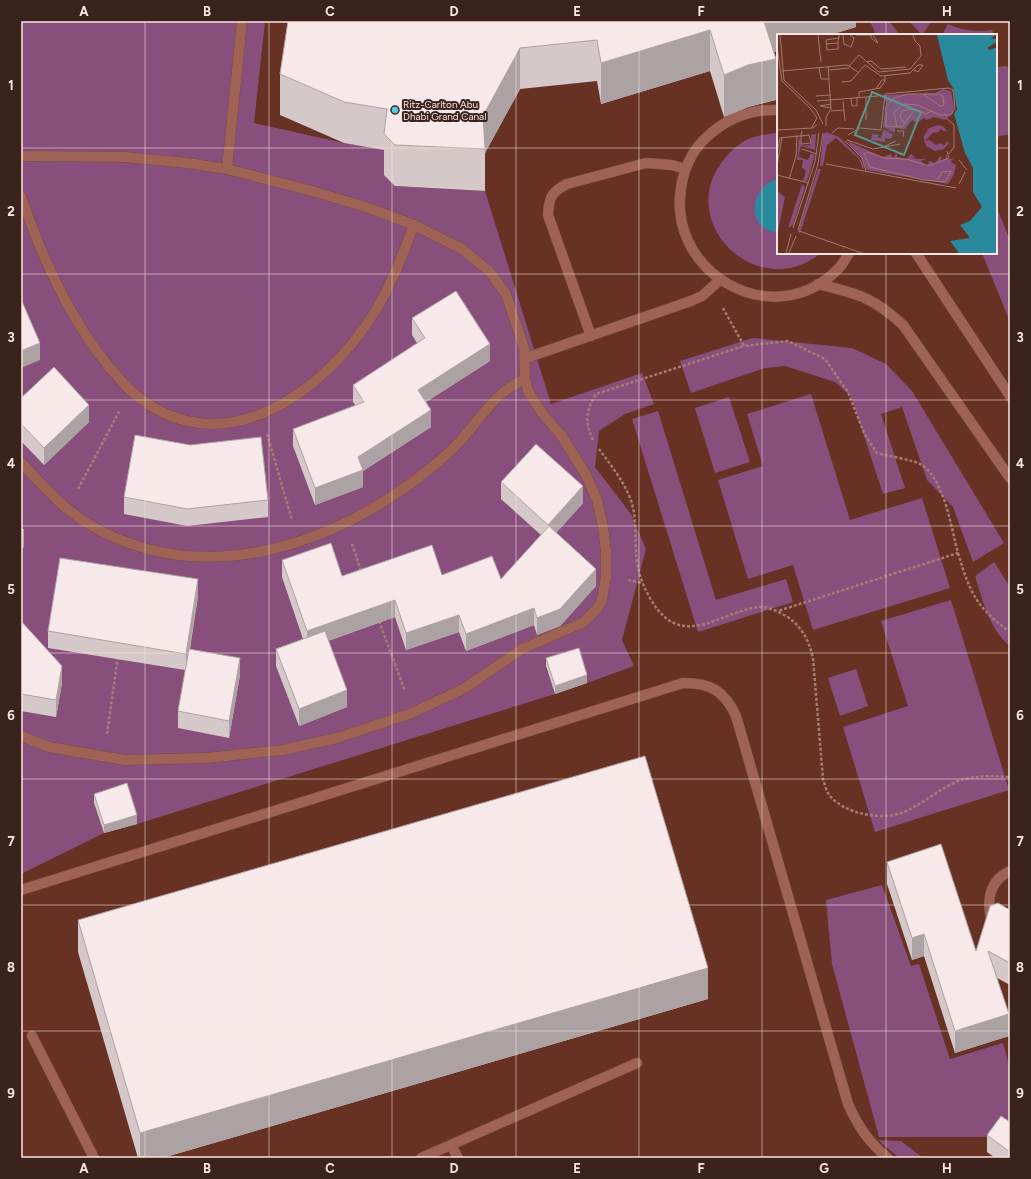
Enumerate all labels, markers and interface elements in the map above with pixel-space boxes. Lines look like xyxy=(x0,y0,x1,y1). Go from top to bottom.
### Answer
text: A xyxy=(79,4,89,19)
text: B xyxy=(203,4,211,19)
text: C xyxy=(325,4,335,19)
text: D xyxy=(449,4,459,19)
text: E xyxy=(573,4,581,19)
text: F xyxy=(697,4,705,19)
text: G xyxy=(819,4,829,19)
text: H xyxy=(942,4,952,19)
inset map xyxy=(777,34,997,254)
text: 1 xyxy=(8,78,14,93)
text: 1 xyxy=(1017,78,1023,93)
place label: Ritz-Carlton Abu Dhabi Grand Canal xyxy=(403,98,486,123)
marker: Ritz-Carlton Abu Dhabi Grand Canal xyxy=(390,105,400,115)
text: 2 xyxy=(7,204,15,219)
text: 2 xyxy=(1016,204,1024,219)
text: 3 xyxy=(7,330,15,345)
text: 3 xyxy=(1016,330,1024,345)
text: 4 xyxy=(7,456,15,471)
text: 4 xyxy=(1016,456,1024,471)
text: 5 xyxy=(7,582,15,597)
text: 5 xyxy=(1016,582,1024,597)
text: 6 xyxy=(7,708,15,723)
text: 6 xyxy=(1016,708,1024,723)
text: 7 xyxy=(7,834,15,849)
text: 7 xyxy=(1016,834,1024,849)
text: 8 xyxy=(7,960,15,975)
text: 8 xyxy=(1016,960,1024,975)
text: 9 xyxy=(7,1086,15,1101)
text: 9 xyxy=(1016,1086,1024,1101)
text: A xyxy=(79,1161,89,1176)
text: B xyxy=(203,1161,211,1176)
text: C xyxy=(325,1161,335,1176)
text: D xyxy=(449,1161,459,1176)
text: E xyxy=(573,1161,581,1176)
text: F xyxy=(697,1161,705,1176)
text: G xyxy=(819,1161,829,1176)
text: H xyxy=(942,1161,952,1176)

